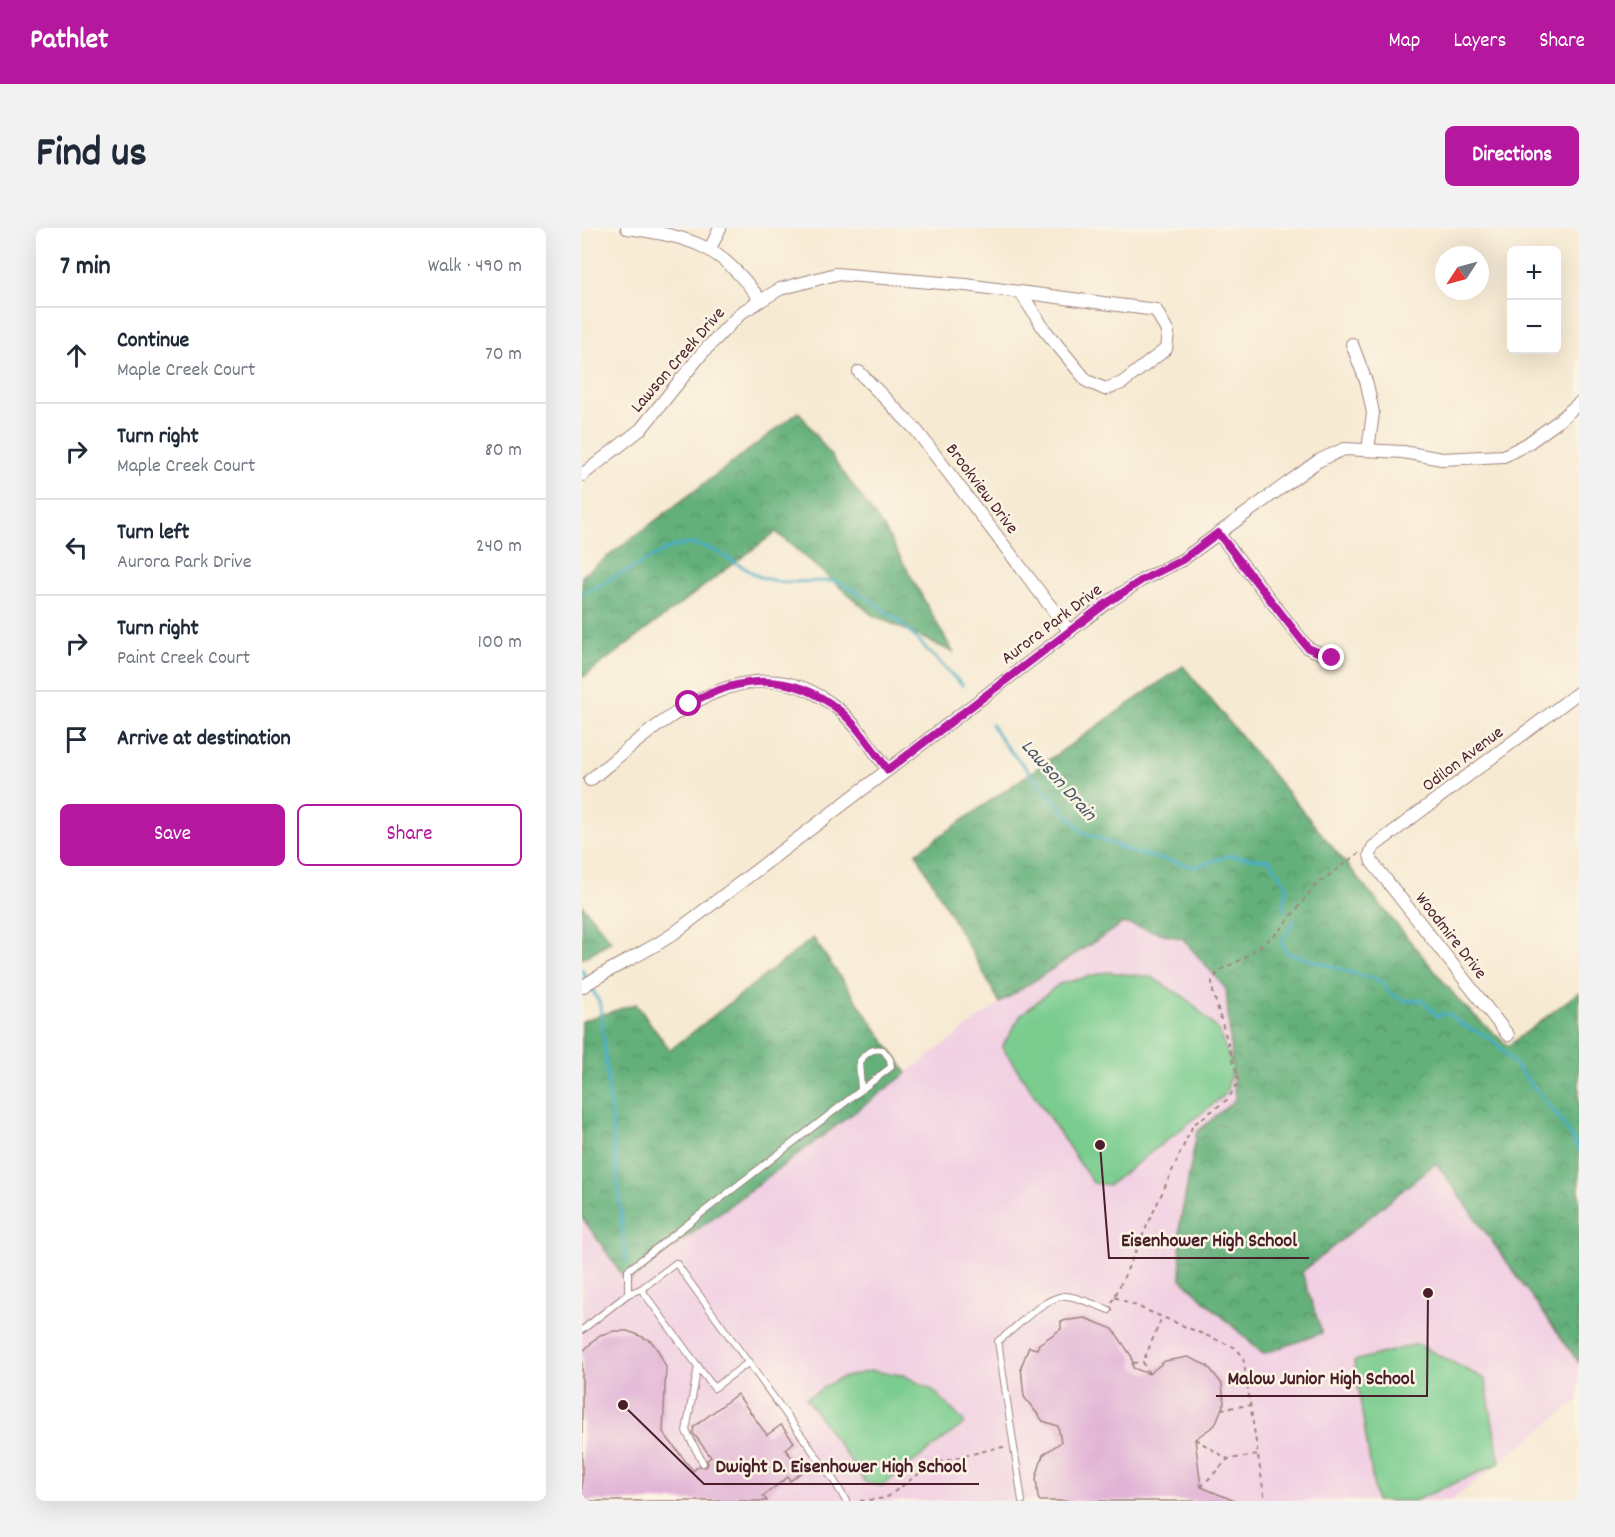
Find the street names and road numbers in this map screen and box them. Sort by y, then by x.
street label: Lawson Creek Drive [626,302,732,419]
street label: Brookview Drive [939,439,1023,540]
street label: Aurora Park Drive [997,579,1108,671]
street label: Odilon Avenue [1418,721,1509,799]
street label: Woodmire Drive [1408,888,1492,985]

